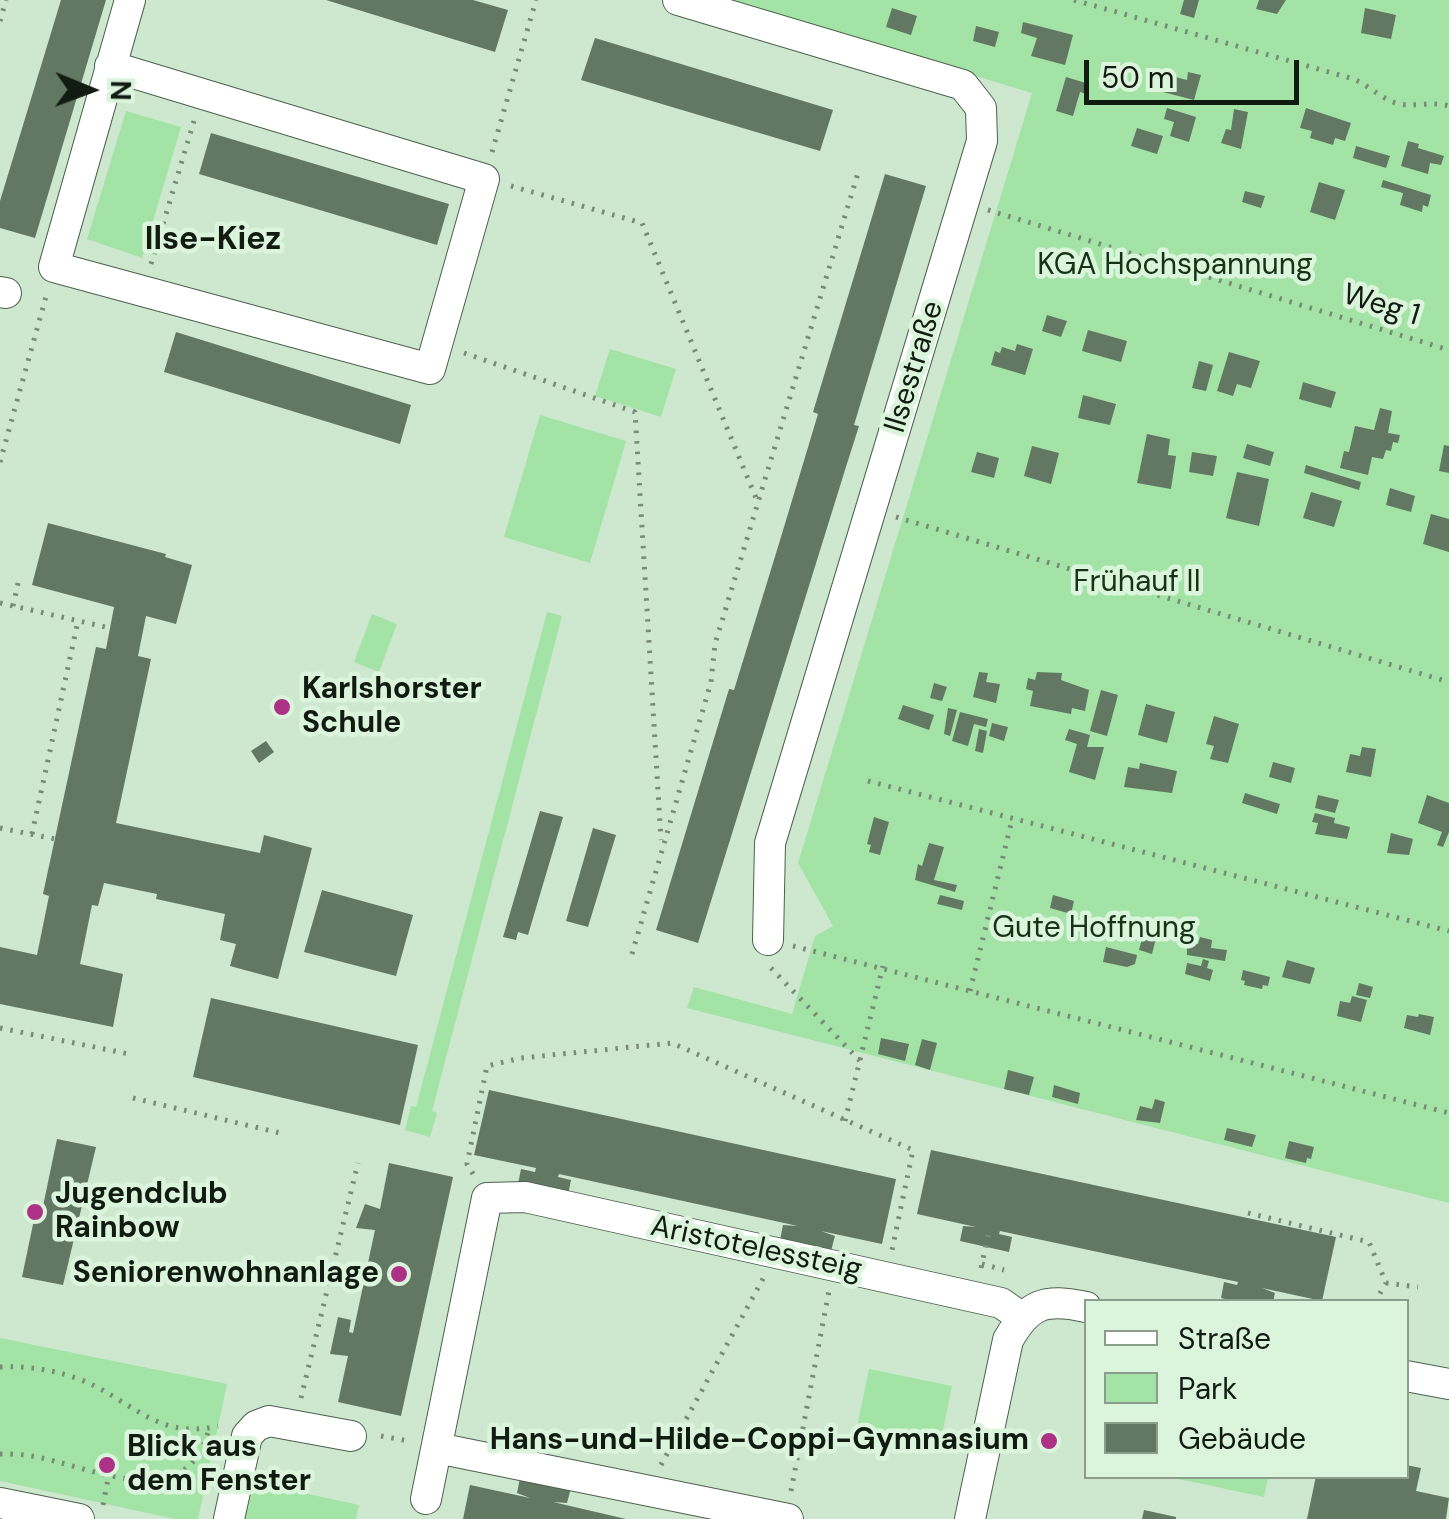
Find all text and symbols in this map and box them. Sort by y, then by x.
north arrow [40,40,140,140]
scale bar [1089,40,1304,102]
text: 50 m [1101,58,1175,97]
text: N [102,80,139,101]
district label: Ilse-Kiez [145,222,281,260]
park label: KGA Hochspannung [1037,248,1313,284]
street label: Weg 1 [1338,277,1424,335]
street label: Ilsestraße [878,297,952,437]
park label: Frühauf II [1073,565,1201,601]
place label: Karlshorster Schule [302,672,482,742]
marker: Karlshorster Schule [271,696,293,718]
park label: Gute Hoffnung [992,911,1196,947]
place label: Jugendclub Rainbow [55,1177,228,1248]
marker: Jugendclub Rainbow [24,1201,46,1223]
street label: Aristotelessteig [647,1209,865,1289]
place label: Seniorenwohnanlage [73,1256,379,1292]
marker: Seniorenwohnanlage [388,1263,410,1285]
legend [1084,1299,1409,1479]
text: Straße [1178,1319,1271,1358]
text: Park [1178,1369,1237,1408]
text: Gebäude [1178,1419,1306,1458]
place label: Hans-und-Hilde-Coppi-Gymnasium [490,1423,1029,1459]
place label: Blick aus dem Fenster [127,1430,311,1500]
marker: Hans-und-Hilde-Coppi-Gymnasium [1038,1430,1060,1452]
marker: Blick aus dem Fenster [96,1454,118,1476]

